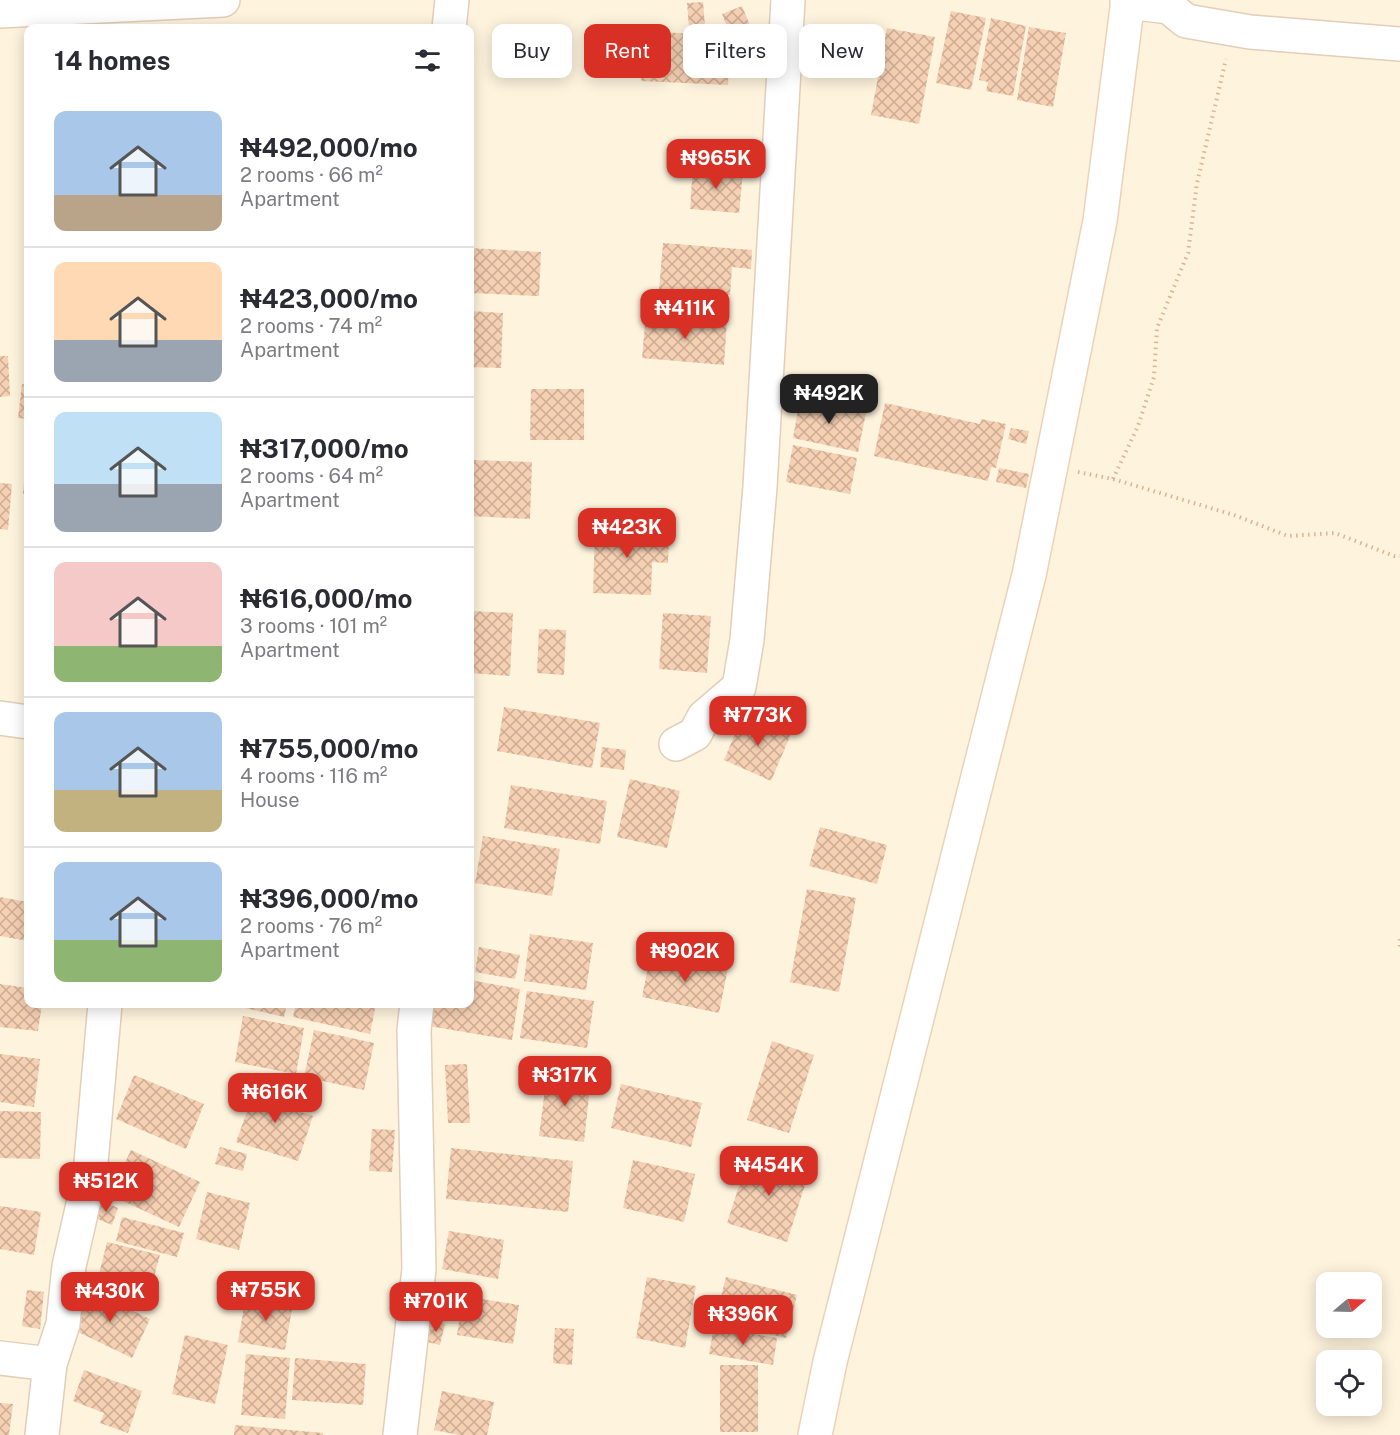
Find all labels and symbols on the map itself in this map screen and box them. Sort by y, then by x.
pin: ₦965K [674,139,758,190]
pin: ₦411K [643,289,727,340]
pin: ₦492K [787,374,871,425]
pin: ₦423K [585,508,669,559]
pin: ₦773K [716,696,800,747]
pin: ₦902K [643,932,727,983]
pin: ₦317K [523,1056,607,1107]
pin: ₦616K [233,1073,317,1124]
pin: ₦454K [727,1146,811,1197]
pin: ₦512K [64,1162,148,1213]
pin: ₦755K [224,1271,308,1322]
pin: ₦430K [68,1272,152,1323]
north arrow [1316,1272,1382,1338]
pin: ₦701K [394,1282,478,1333]
pin: ₦396K [701,1295,785,1346]

